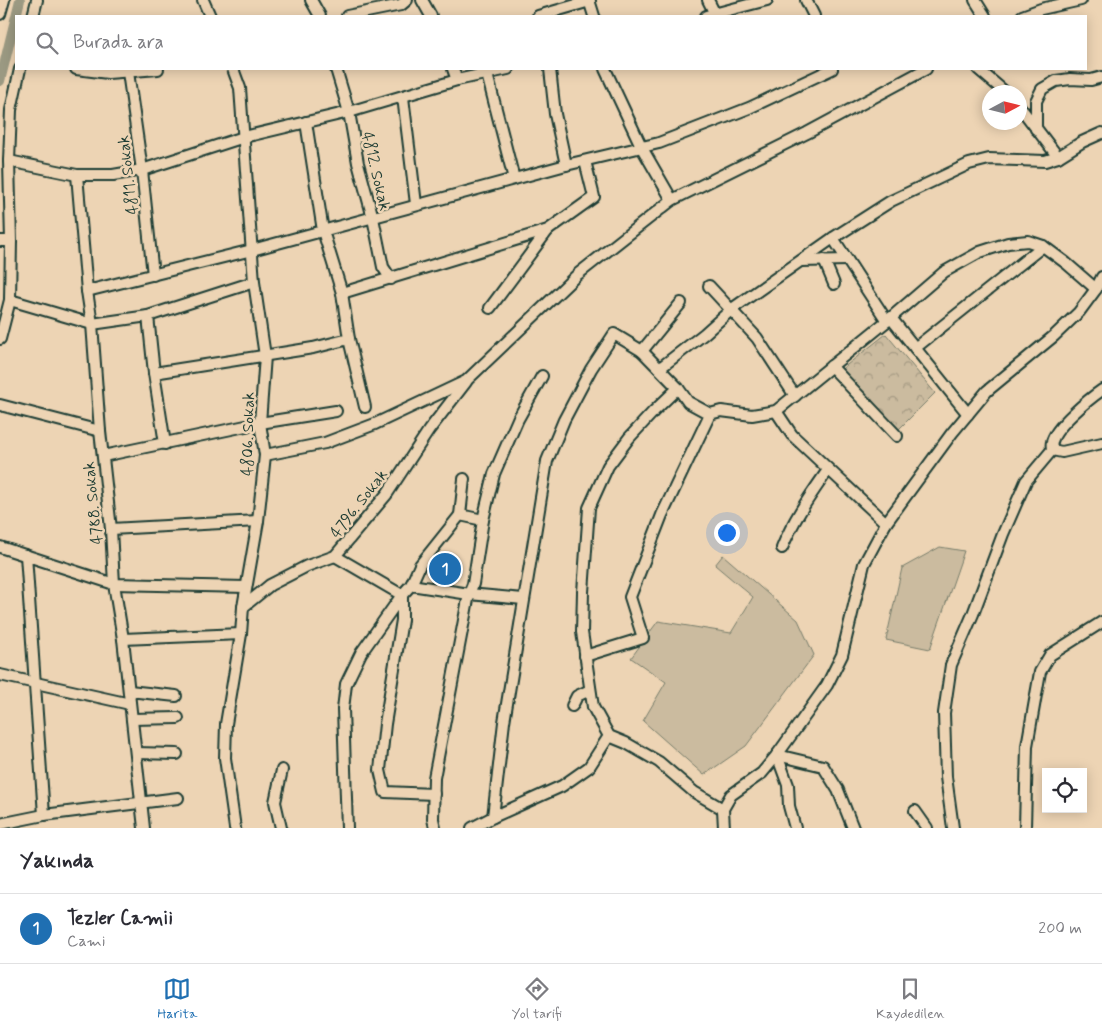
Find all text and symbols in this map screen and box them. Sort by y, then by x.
search box [15,15,1087,70]
icon: search [33,29,61,57]
text: Burada ara [73,30,164,55]
north arrow [982,85,1027,130]
street label: 4812. Sokak [356,130,395,213]
street label: 4811. Sokak [113,134,144,216]
street label: 4806. Sokak [237,392,260,476]
street label: 4788. Sokak [79,460,108,545]
street label: 4796. Sokak [326,465,393,543]
your location [714,520,740,546]
pin: 1 [429,550,461,588]
map controls [1042,768,1087,813]
button: locate [1042,768,1087,813]
text: Yakında [20,847,94,875]
text: Tezler Camii [67,906,173,931]
text: 1 [32,918,40,939]
text: 200 m [1038,918,1082,939]
text: Cami [67,931,106,952]
tab: Harita [157,975,197,1023]
tab: Yol tarifi [512,975,562,1023]
tab: Kaydedilen [876,975,945,1023]

